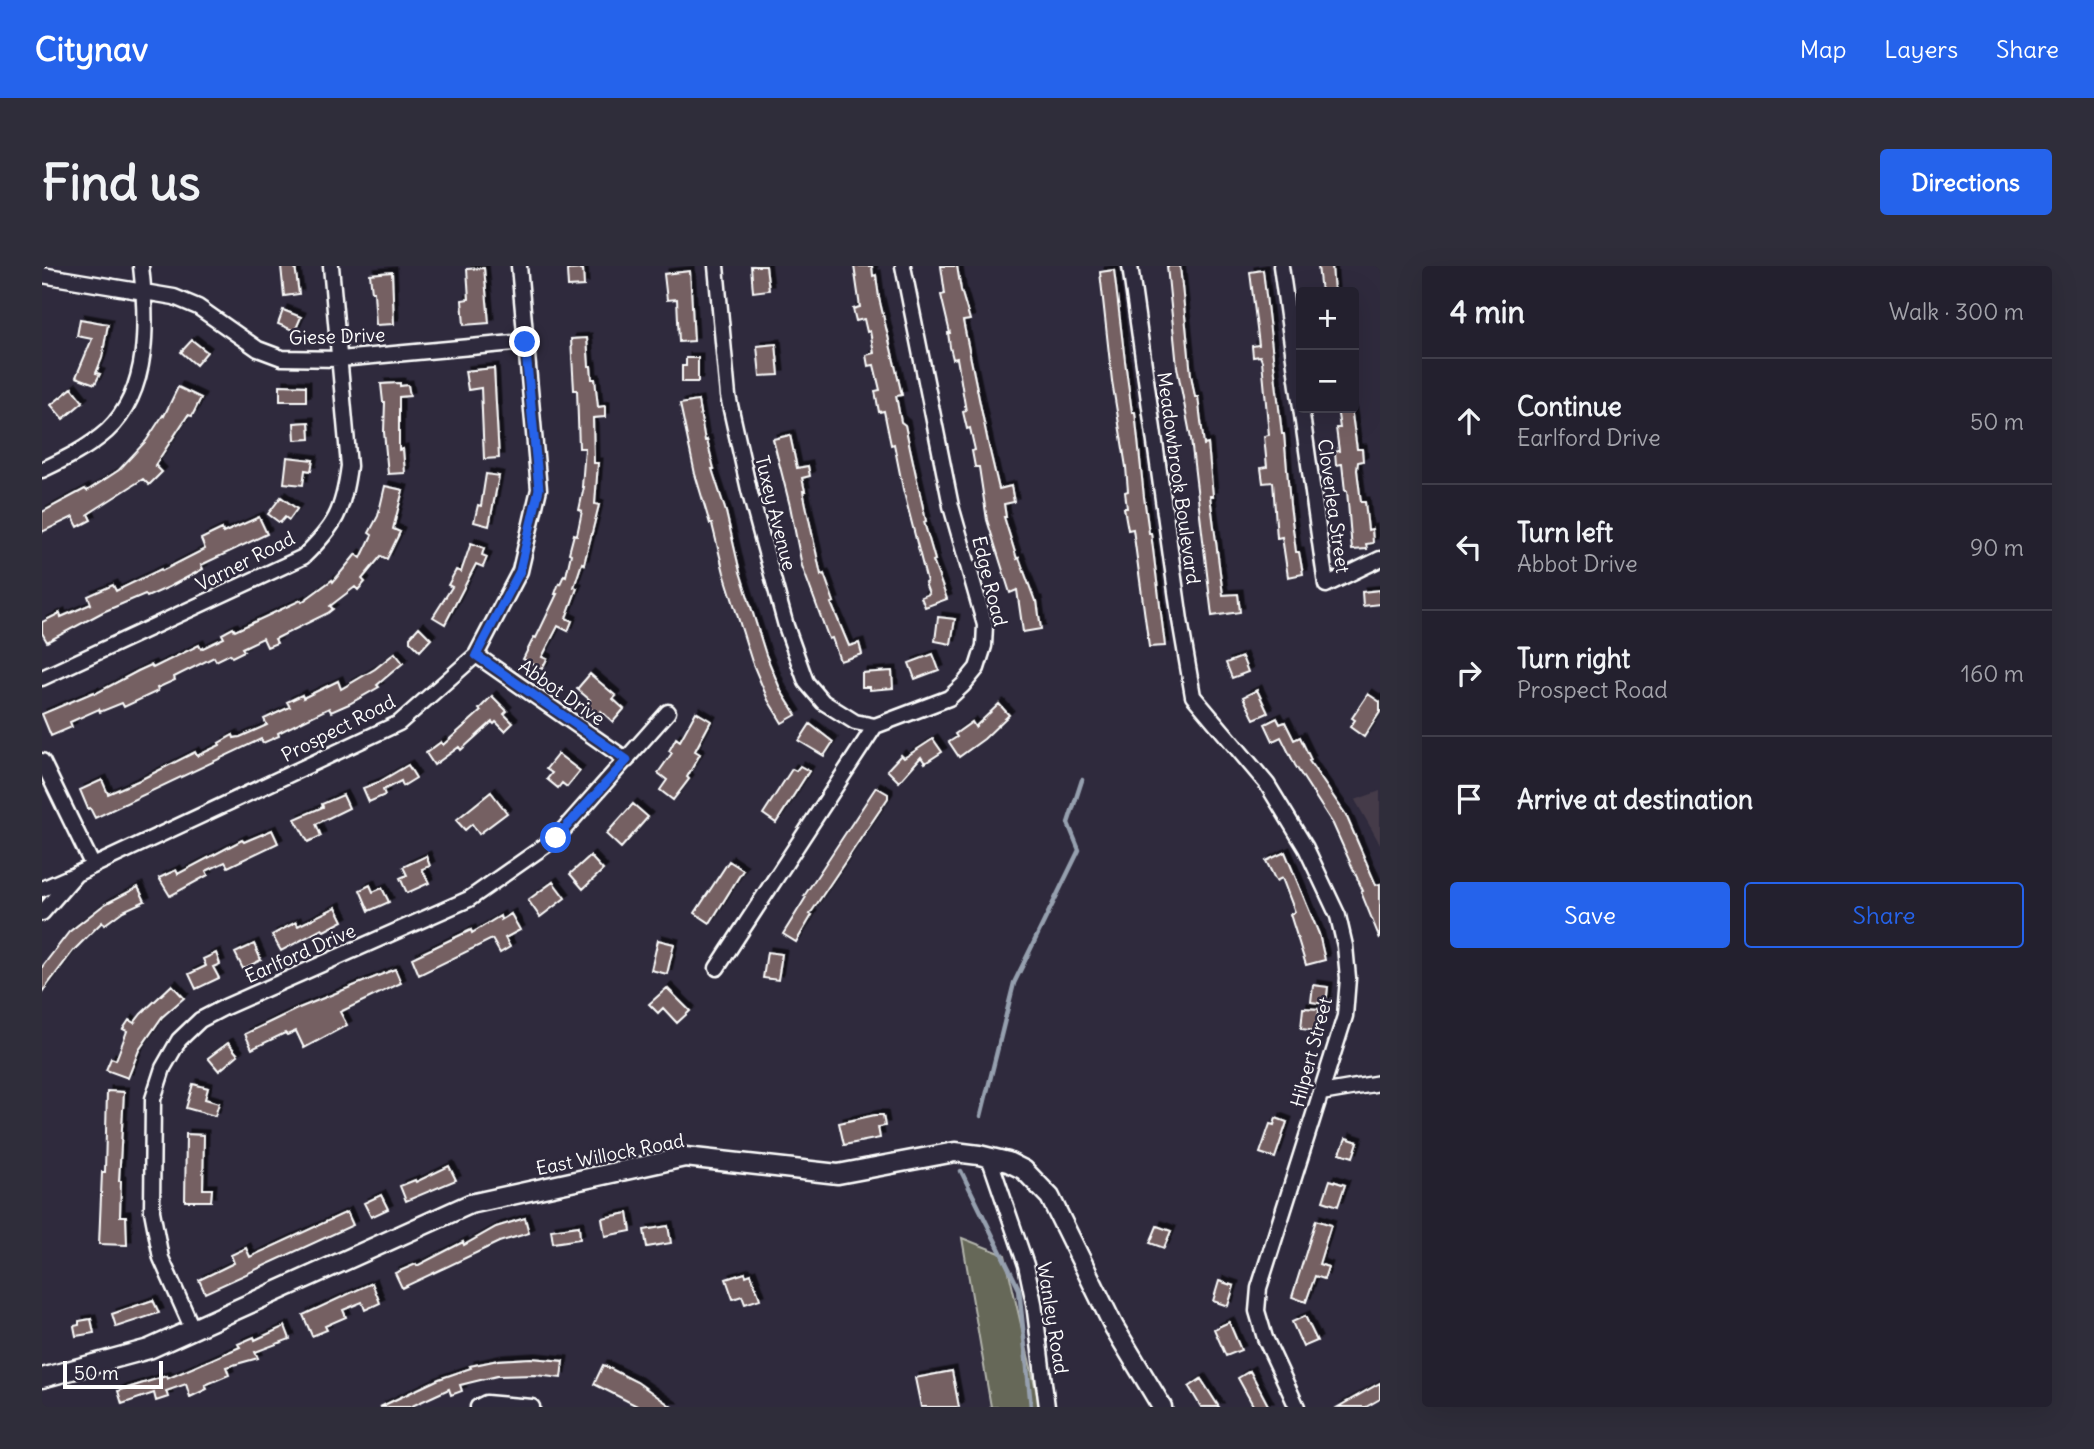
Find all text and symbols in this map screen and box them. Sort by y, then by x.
text: Citynav [35,28,148,70]
text: Map [1800,34,1846,64]
text: Layers [1884,34,1958,64]
text: Share [1996,34,2059,64]
button: Directions [1880,149,2052,215]
text: Find us [42,152,200,213]
map controls [1296,287,1359,413]
button: + [1296,287,1359,350]
text: 4 min [1450,293,1525,331]
text: Walk · 300 m [1889,297,2024,326]
street label: Giese Drive [288,322,386,350]
route end [509,326,540,357]
button: − [1296,350,1359,413]
street label: Meadowbrook Boulevard [1152,370,1206,586]
text: Continue [1517,390,1622,423]
icon: ahead [1450,402,1488,440]
text: 50 m [1970,407,2024,436]
text: Earlford Drive [1517,423,1661,452]
street label: Cloverlea Street [1313,437,1355,575]
street label: Tuxey Avenue [750,453,802,573]
text: Turn left [1517,516,1613,549]
street label: Varner Road [192,526,298,596]
icon: left [1450,528,1488,566]
street label: Edge Road [967,533,1013,629]
text: 90 m [1970,533,2024,562]
text: Abbot Drive [1517,549,1638,578]
text: Turn right [1517,642,1630,675]
street label: Abbot Drive [514,654,610,730]
icon: right [1450,654,1488,692]
text: 160 m [1961,659,2024,688]
text: Prospect Road [1517,675,1668,704]
street label: Prospect Road [277,689,399,767]
icon: arrive [1450,780,1488,818]
text: Arrive at destination [1517,783,1753,816]
route start [540,822,571,853]
button: Save [1450,882,1730,948]
button: Share [1744,882,2024,948]
street label: Earlford Drive [241,918,359,988]
street label: Hilpert Street [1285,995,1337,1109]
street label: East Willock Road [534,1128,686,1180]
street label: Wanley Road [1032,1260,1074,1376]
scale bar [63,1358,163,1390]
text: 50 m [74,1361,119,1385]

